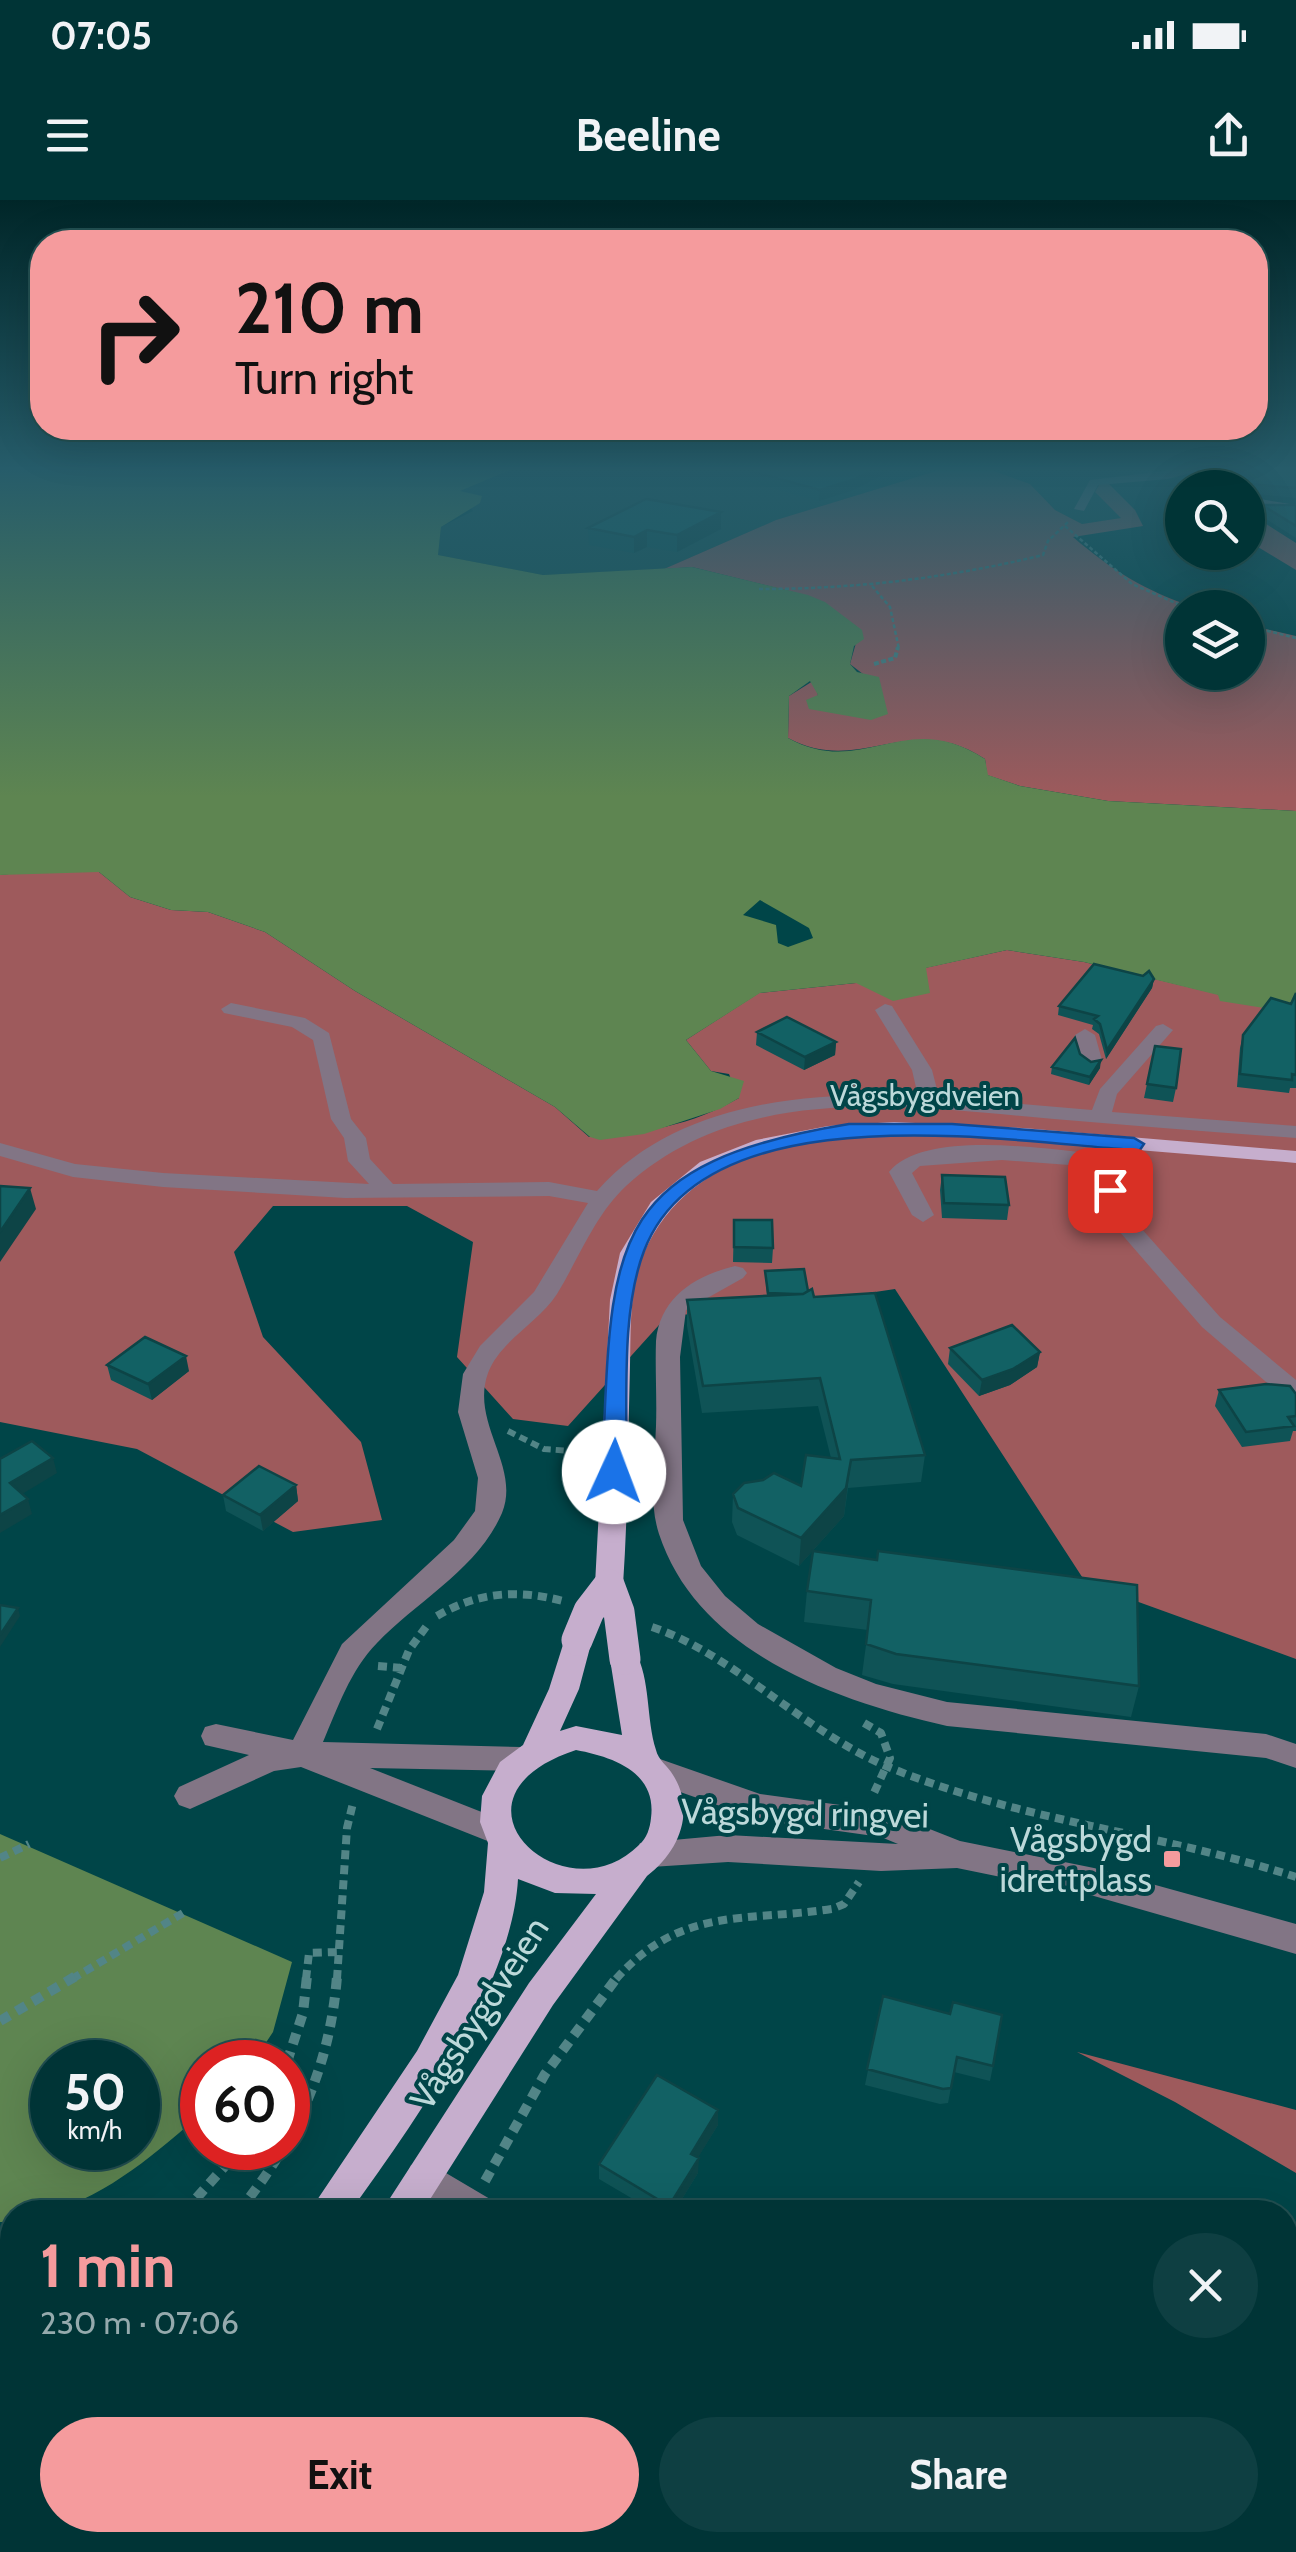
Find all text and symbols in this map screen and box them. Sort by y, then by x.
text: 07:05 [50,12,152,59]
icon: menu [40,108,95,163]
text: Beeline [575,108,721,162]
icon: share [1201,108,1256,163]
text: 210 m [235,265,424,351]
icon: right [70,270,200,400]
text: Turn right [235,351,414,405]
map controls [1165,470,1265,690]
button: search [1165,470,1265,570]
button: layers [1165,590,1265,690]
street label: Vågsbygdveien [830,1077,1020,1114]
pin [1068,1148,1153,1233]
icon: arrive [1083,1163,1138,1218]
position arrow [562,1420,666,1524]
street label: Vågsbygd ringvei [681,1789,929,1837]
place label: Vågsbygd idrettplass [1000,1818,1152,1901]
marker: Vågsbygd idrettplass [1161,1848,1183,1870]
street label: Vågsbygdveien [401,1908,557,2118]
speed limit sign: 60 [180,2040,310,2170]
text: 50 [64,2062,126,2123]
text: km/h [68,2115,122,2145]
text: 1 min [40,2229,175,2302]
button: close [1153,2233,1258,2338]
text: 230 m · 07:06 [40,2303,239,2342]
button: Exit [40,2417,639,2532]
button: Share [659,2417,1258,2532]

